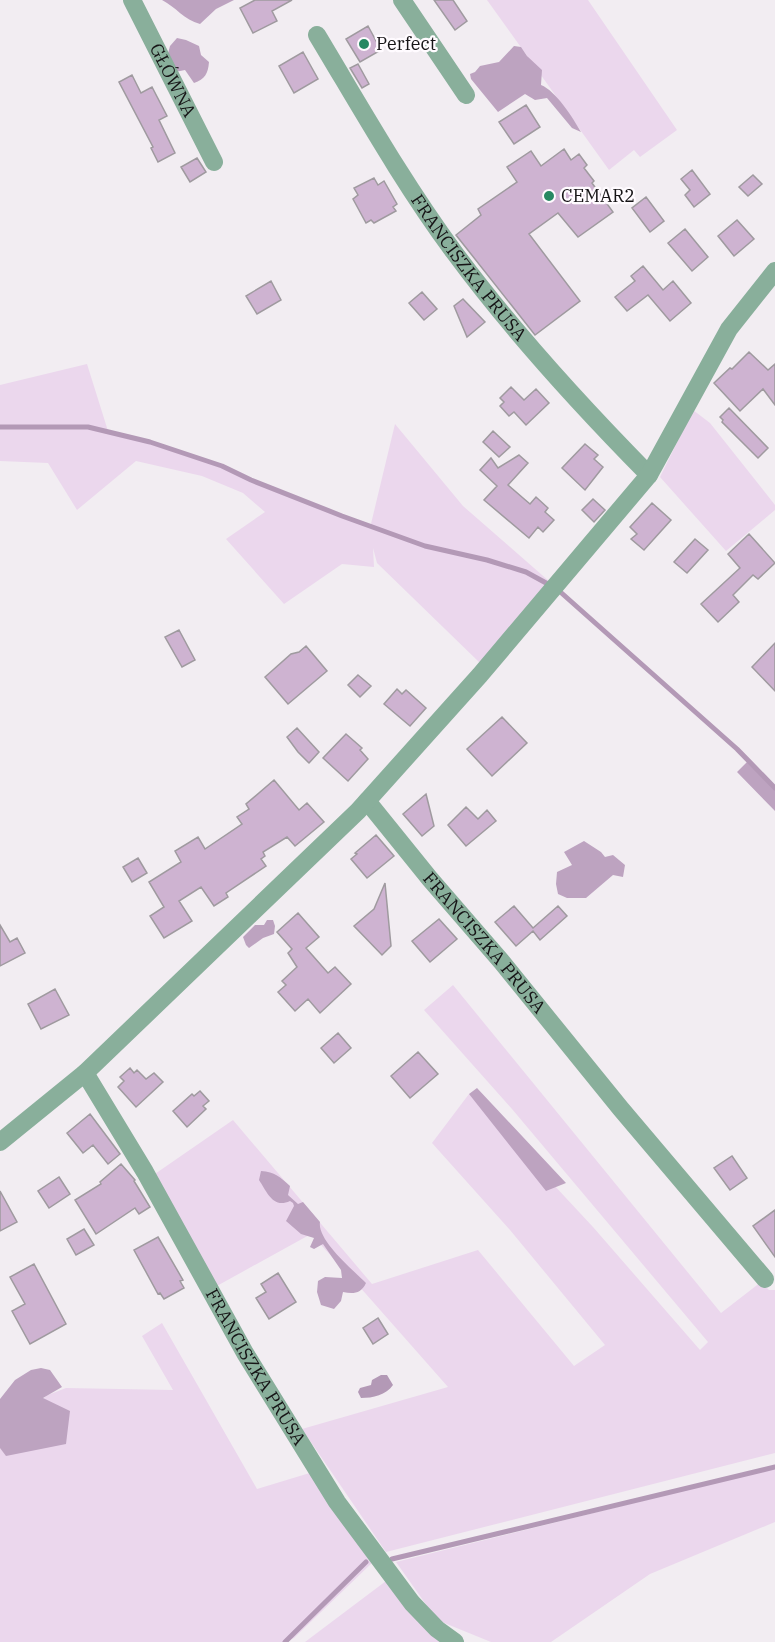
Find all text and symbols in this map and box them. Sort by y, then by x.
place label: Perfect [376,32,436,55]
marker: Perfect [357,37,371,51]
street label: GŁÓWNA [145,39,202,121]
place label: CEMAR2 [561,184,635,207]
marker: CEMAR2 [542,189,556,203]
street label: FRANCISZKA PRUSA [406,190,532,346]
street label: FRANCISZKA PRUSA [418,867,551,1018]
street label: FRANCISZKA PRUSA [201,1284,312,1450]

